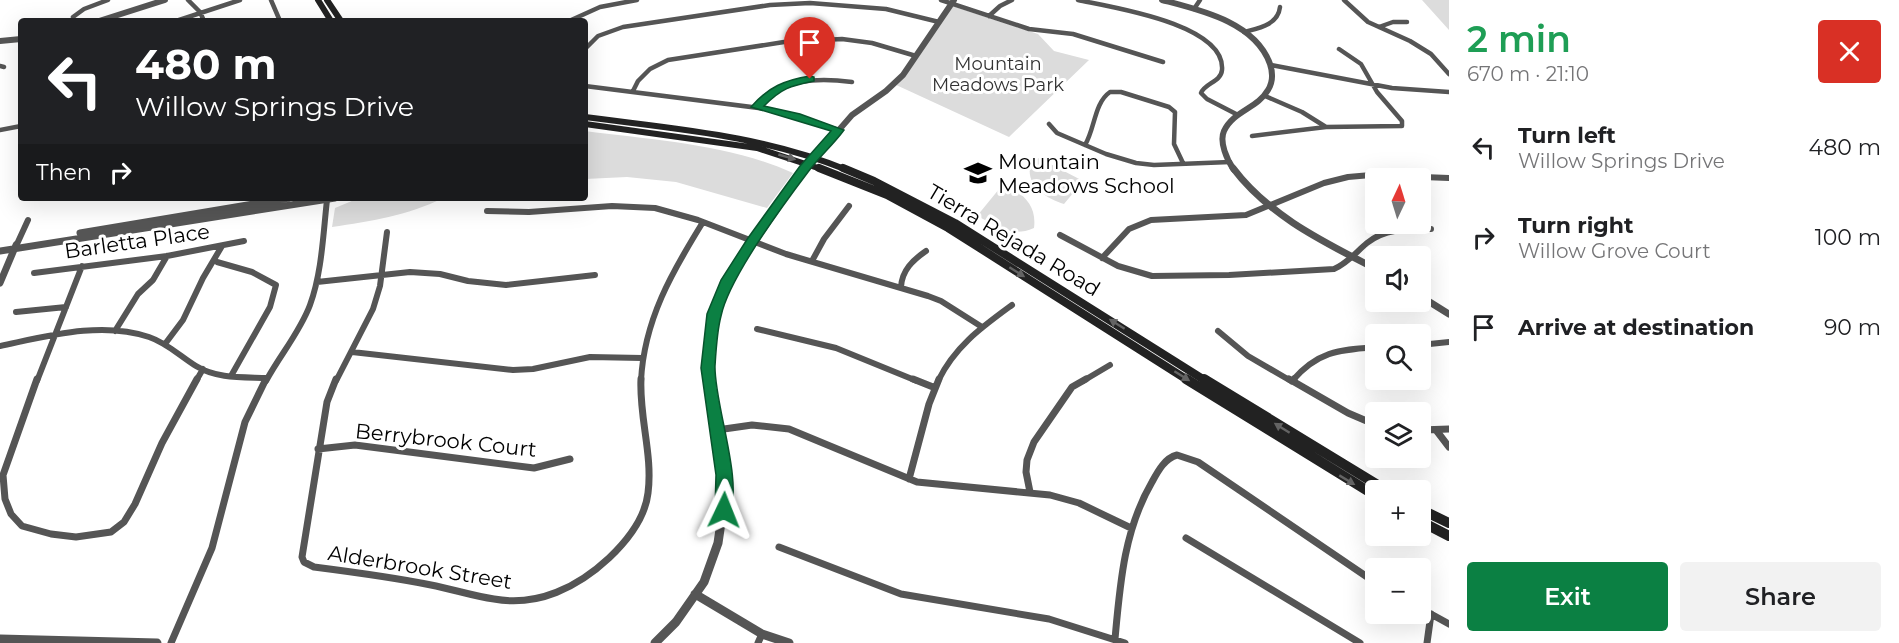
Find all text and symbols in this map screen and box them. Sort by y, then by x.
pin [784,17,835,79]
text: 2 min [1467,17,1571,61]
button: close [1818,20,1881,83]
icon: arrive [793,26,826,59]
text: 480 m [135,38,277,90]
icon: left [36,42,114,120]
park label: Mountain Meadows Park [932,53,1064,96]
text: 670 m · 21:10 [1467,62,1589,86]
text: Willow Springs Drive [135,90,414,123]
text: Turn left [1518,122,1616,149]
icon: left [1467,131,1500,164]
text: 480 m [1809,134,1881,161]
place label: Mountain Meadows School [998,149,1175,198]
text: Willow Springs Drive [1518,149,1725,173]
one-way arrow [779,153,797,162]
icon: right [104,156,137,189]
school or university icon: Mountain Meadows School [963,158,993,188]
text: Then [36,159,92,186]
north arrow [1365,168,1431,234]
map controls [1365,168,1431,624]
street label: Tierra Rejada Road [923,179,1105,301]
text: Turn right [1518,212,1633,239]
street label: Barletta Place [63,218,211,264]
icon: right [1467,221,1500,254]
text: 100 m [1815,224,1881,251]
text: Willow Grove Court [1518,239,1711,263]
button: sound [1365,246,1431,312]
one-way arrow [1009,267,1025,278]
icon: arrive [1467,311,1500,344]
text: Arrive at destination [1518,314,1754,341]
text: 90 m [1824,314,1881,341]
one-way arrow [1109,318,1125,329]
button: search [1365,324,1431,390]
one-way arrow [1174,371,1190,382]
button: layers [1365,402,1431,468]
street label: Berrybrook Court [354,418,538,462]
one-way arrow [1274,423,1290,434]
one-way arrow [1339,474,1355,485]
position arrow [692,478,756,542]
button: + [1365,480,1431,546]
street label: Alderbrook Street [326,540,514,594]
button: − [1365,558,1431,624]
button: Exit [1467,562,1668,631]
button: Share [1680,562,1881,631]

